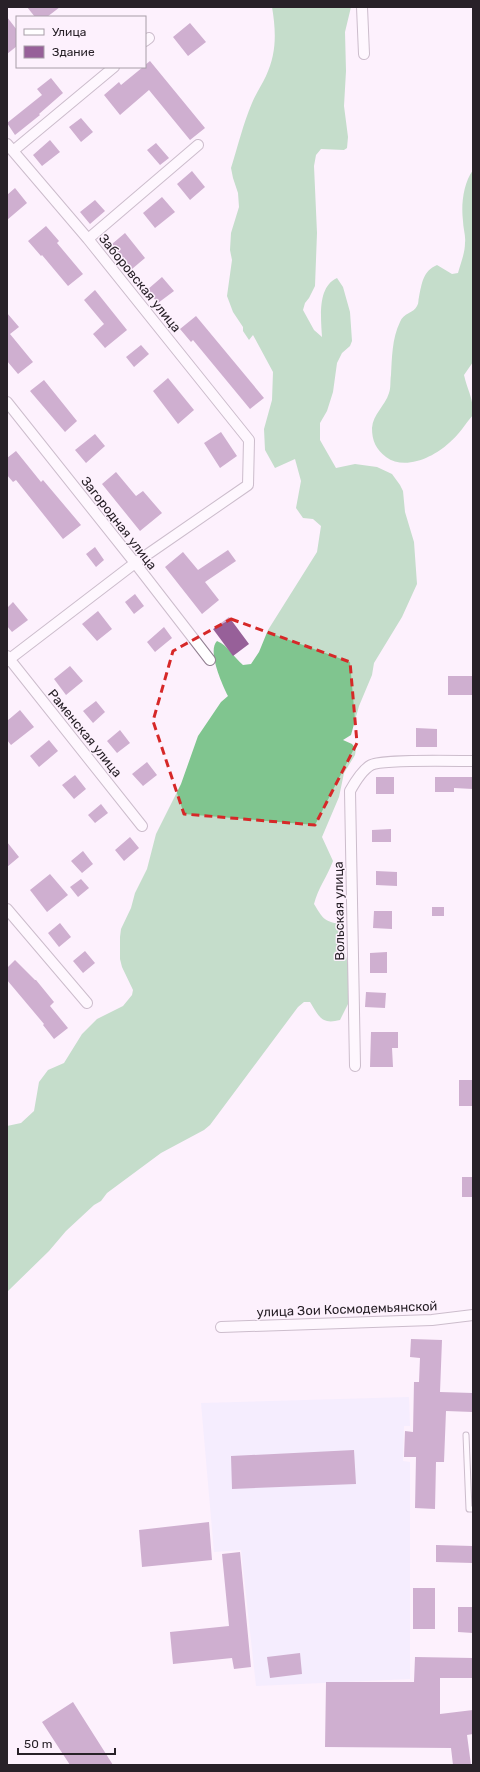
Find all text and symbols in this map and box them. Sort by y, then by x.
legend [16,16,146,68]
text: Улица [52,25,86,39]
text: Здание [52,45,95,59]
street label: Заборовская улица [96,231,184,335]
street label: Загородная улица [78,473,160,573]
street label: Раменская улица [45,686,125,780]
street label: Вольская улица [331,861,347,961]
street label: улица Зои Космодемьянской [256,1298,438,1320]
scale bar [18,1730,115,1756]
text: 50 m [24,1737,52,1751]

